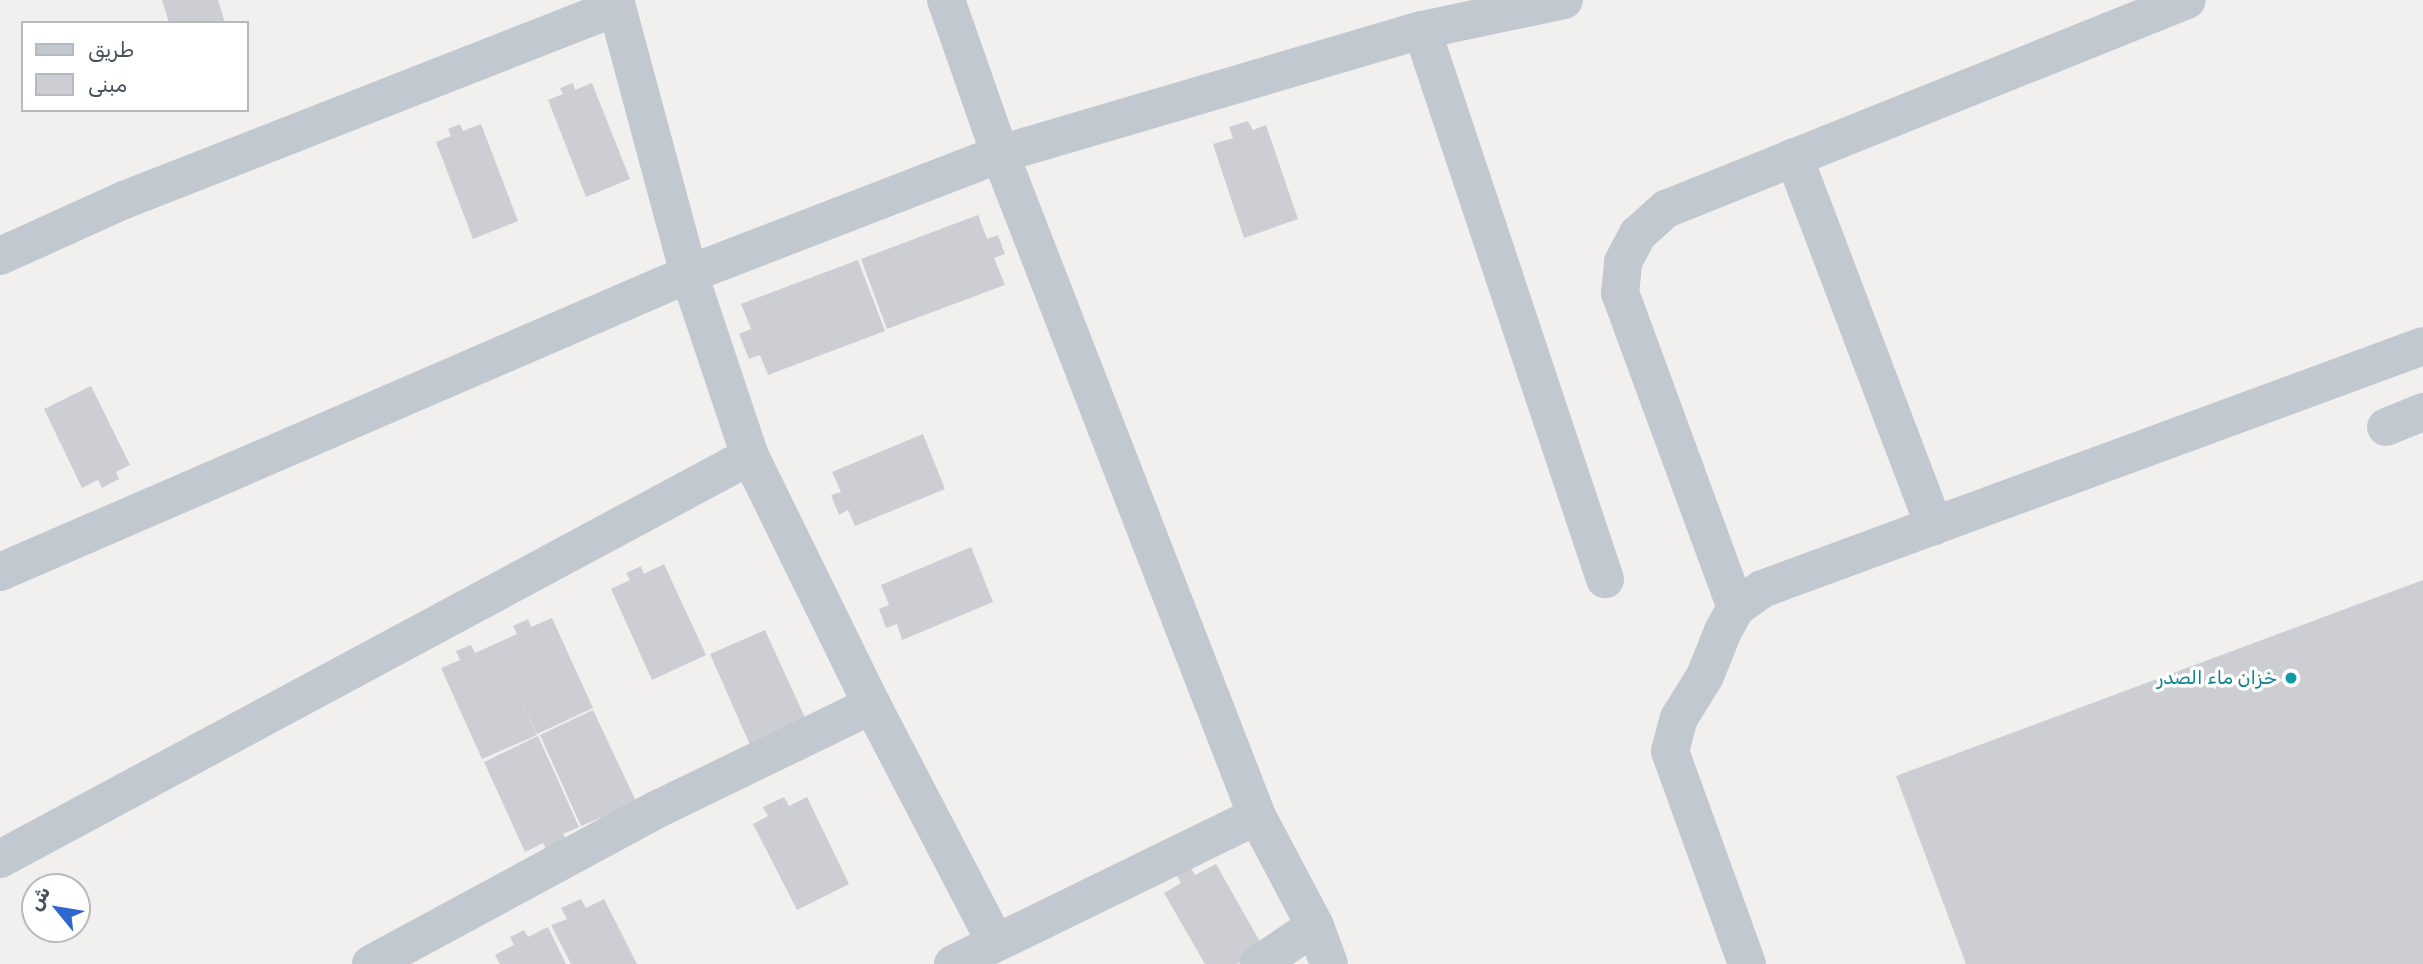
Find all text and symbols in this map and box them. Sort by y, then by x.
legend [21,21,248,112]
text: طريق [88,37,134,62]
text: مبنى [88,72,127,97]
place label: خزان ماء الصدر [2157,667,2277,689]
marker: خزان ماء الصدر [2283,670,2299,686]
north arrow [21,873,91,943]
text: ش [23,882,55,914]

